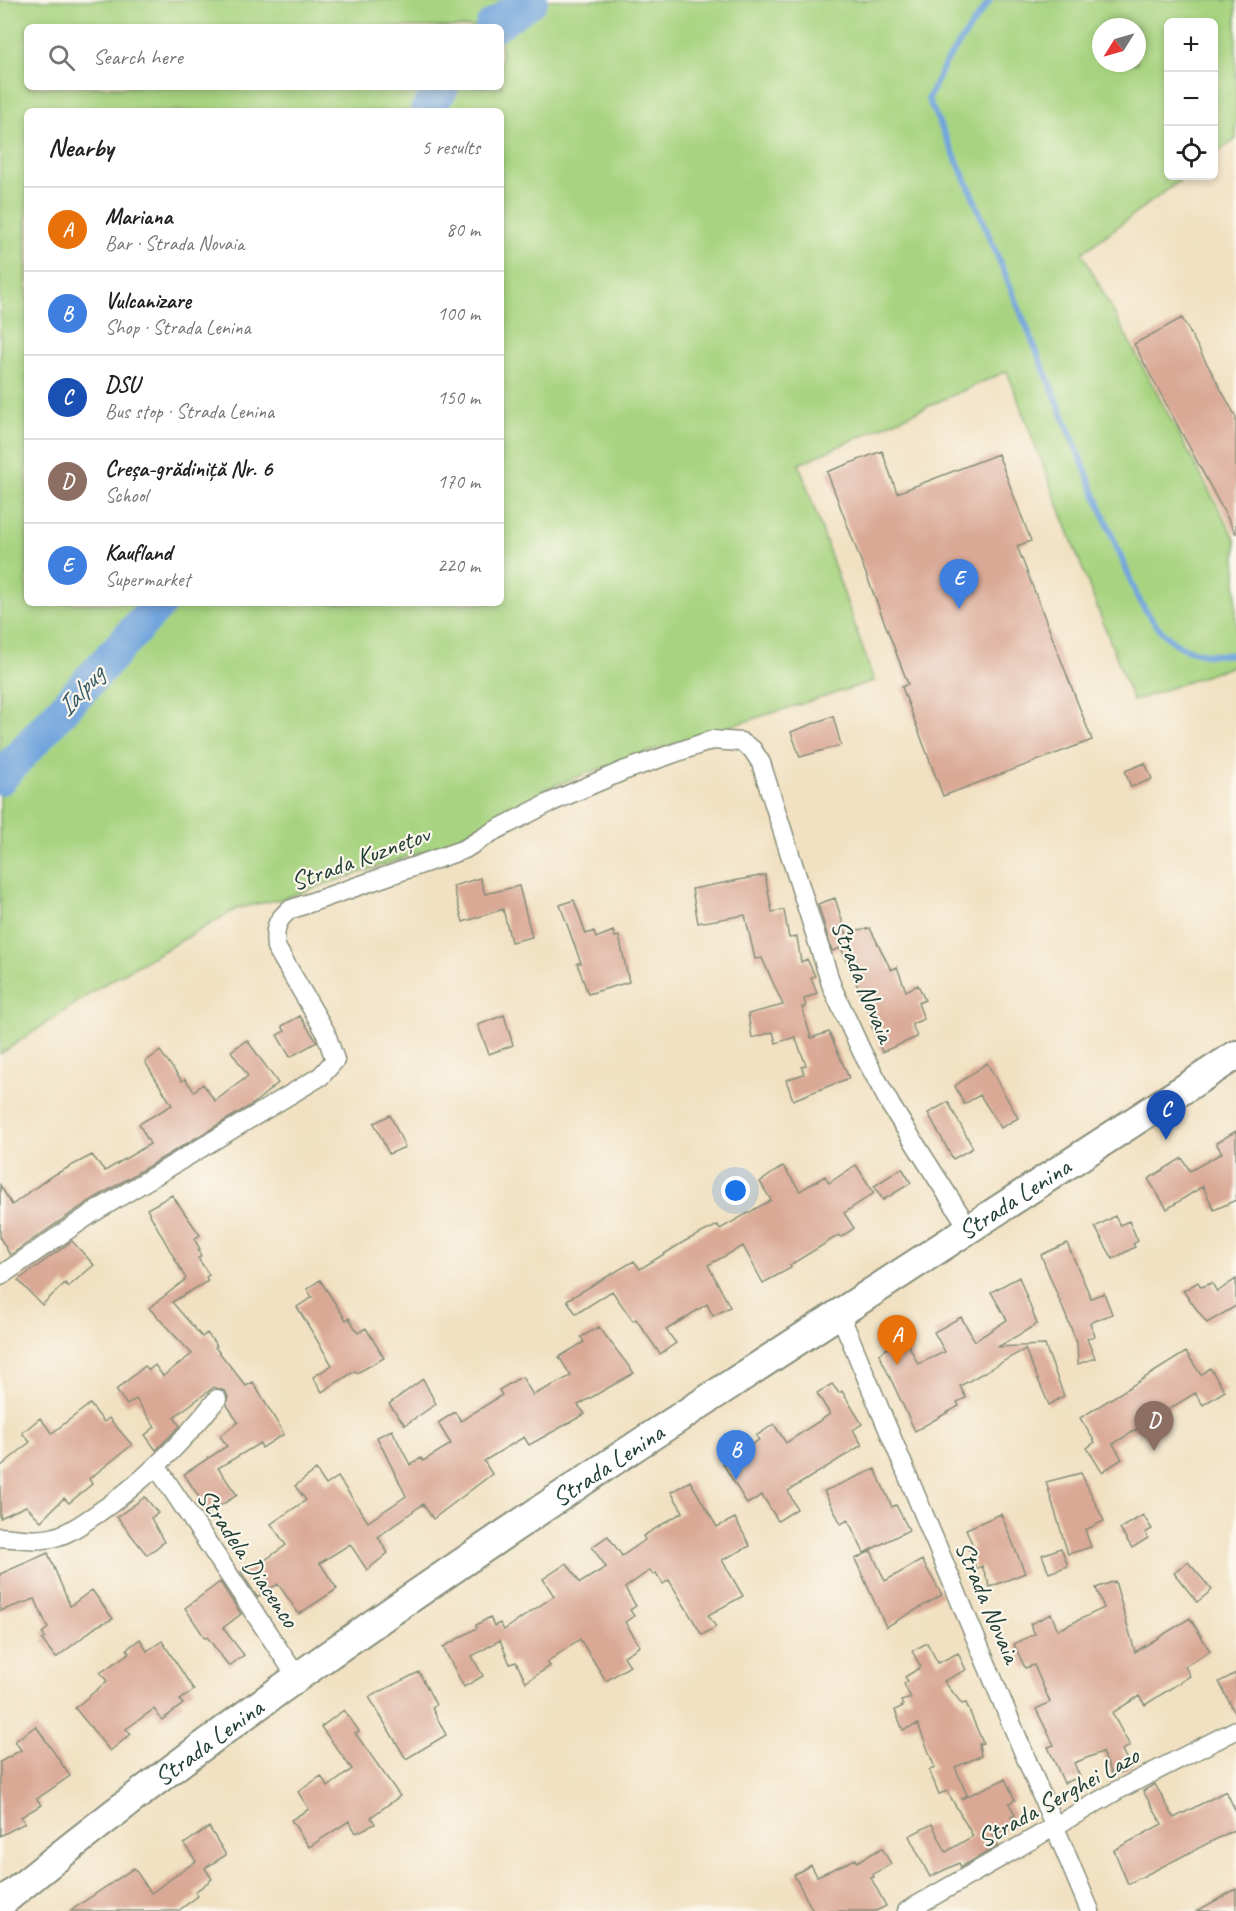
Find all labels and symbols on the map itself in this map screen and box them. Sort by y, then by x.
north arrow [1092,18,1146,72]
pin: E [940,560,978,609]
water label: Ialpug [48,656,114,723]
street label: Strada Kuznețov [286,817,436,898]
street label: Strada Novaia [823,915,903,1049]
pin: C [1146,1090,1186,1140]
street label: Strada Lenina [952,1149,1078,1247]
your location [721,1176,750,1205]
pin: A [878,1316,916,1365]
pin: D [1134,1402,1174,1451]
street label: Strada Lenina [545,1415,671,1514]
pin: B [716,1430,756,1480]
street label: Stradela Diacenco [189,1482,308,1635]
street label: Strada Novaia [948,1536,1029,1670]
street label: Strada Lenina [147,1690,271,1793]
street label: Strada Serghei Lazo [971,1738,1146,1855]

